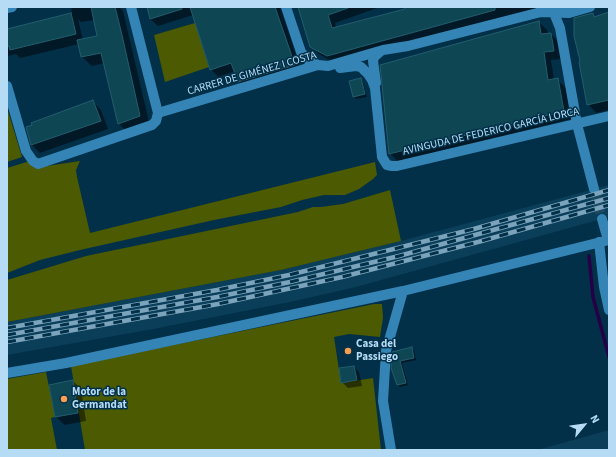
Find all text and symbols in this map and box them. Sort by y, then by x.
street label: CARRER DE GIMÉNEZ I COSTA [186,49,318,99]
street label: AVINGUDA DE FEDERICO GARCÍA LORCA [402,105,580,159]
place label: Casa del Passiego [356,338,398,364]
marker: Casa del Passiego [343,346,353,356]
place label: Motor de la Germandat [72,386,127,412]
marker: Motor de la Germandat [59,394,69,404]
north arrow [564,405,604,445]
text: N [587,412,603,426]

